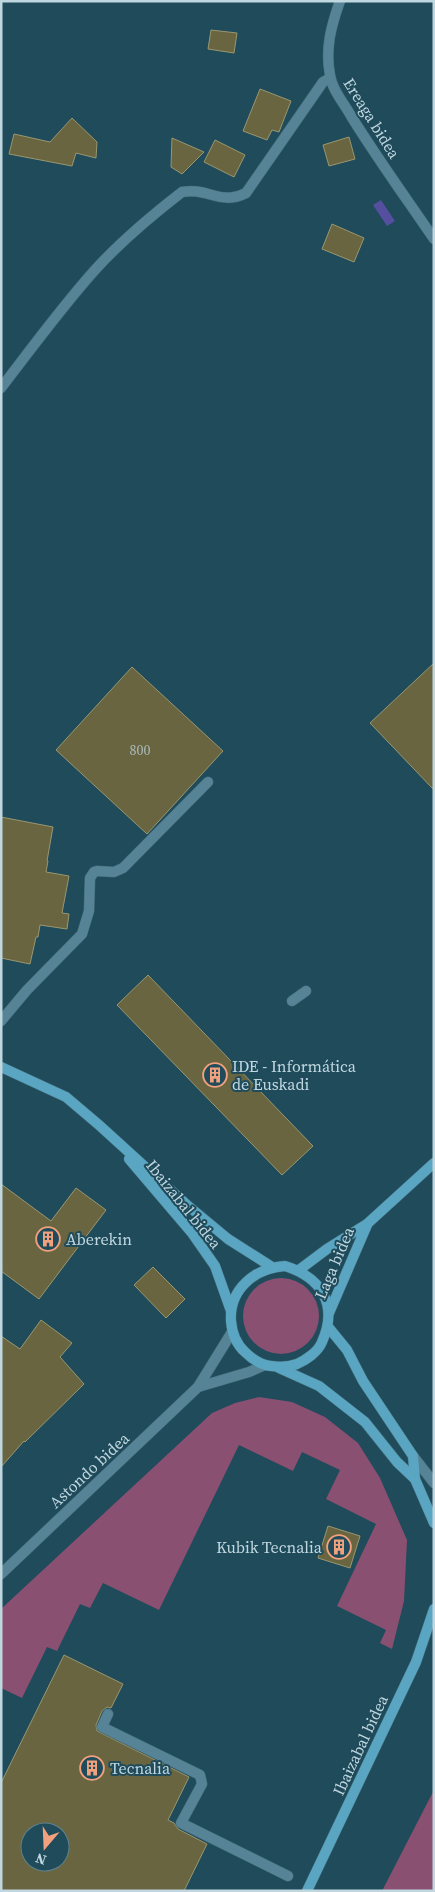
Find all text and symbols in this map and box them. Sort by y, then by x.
street label: Ereaga bidea [338,73,406,163]
house number: 800 [130,740,151,760]
place label: IDE - Informática de Euskadi [232,1055,357,1095]
building icon: IDE - Informática de Euskadi [202,1062,228,1088]
street label: Ibaizabal bidea [141,1155,227,1254]
street label: Laga bidea [309,1223,359,1303]
building icon: Aberekin [35,1226,61,1252]
place label: Aberekin [66,1228,132,1250]
street label: Astondo bidea [44,1427,134,1513]
building icon: Kubik Tecnalia [326,1534,352,1560]
place label: Kubik Tecnalia [216,1536,323,1558]
street label: Ibaizabal bidea [327,1690,393,1799]
building icon: Tecnalia [79,1755,105,1781]
place label: Tecnalia [110,1757,171,1779]
north arrow [20,1822,70,1872]
text: N [33,1848,49,1870]

